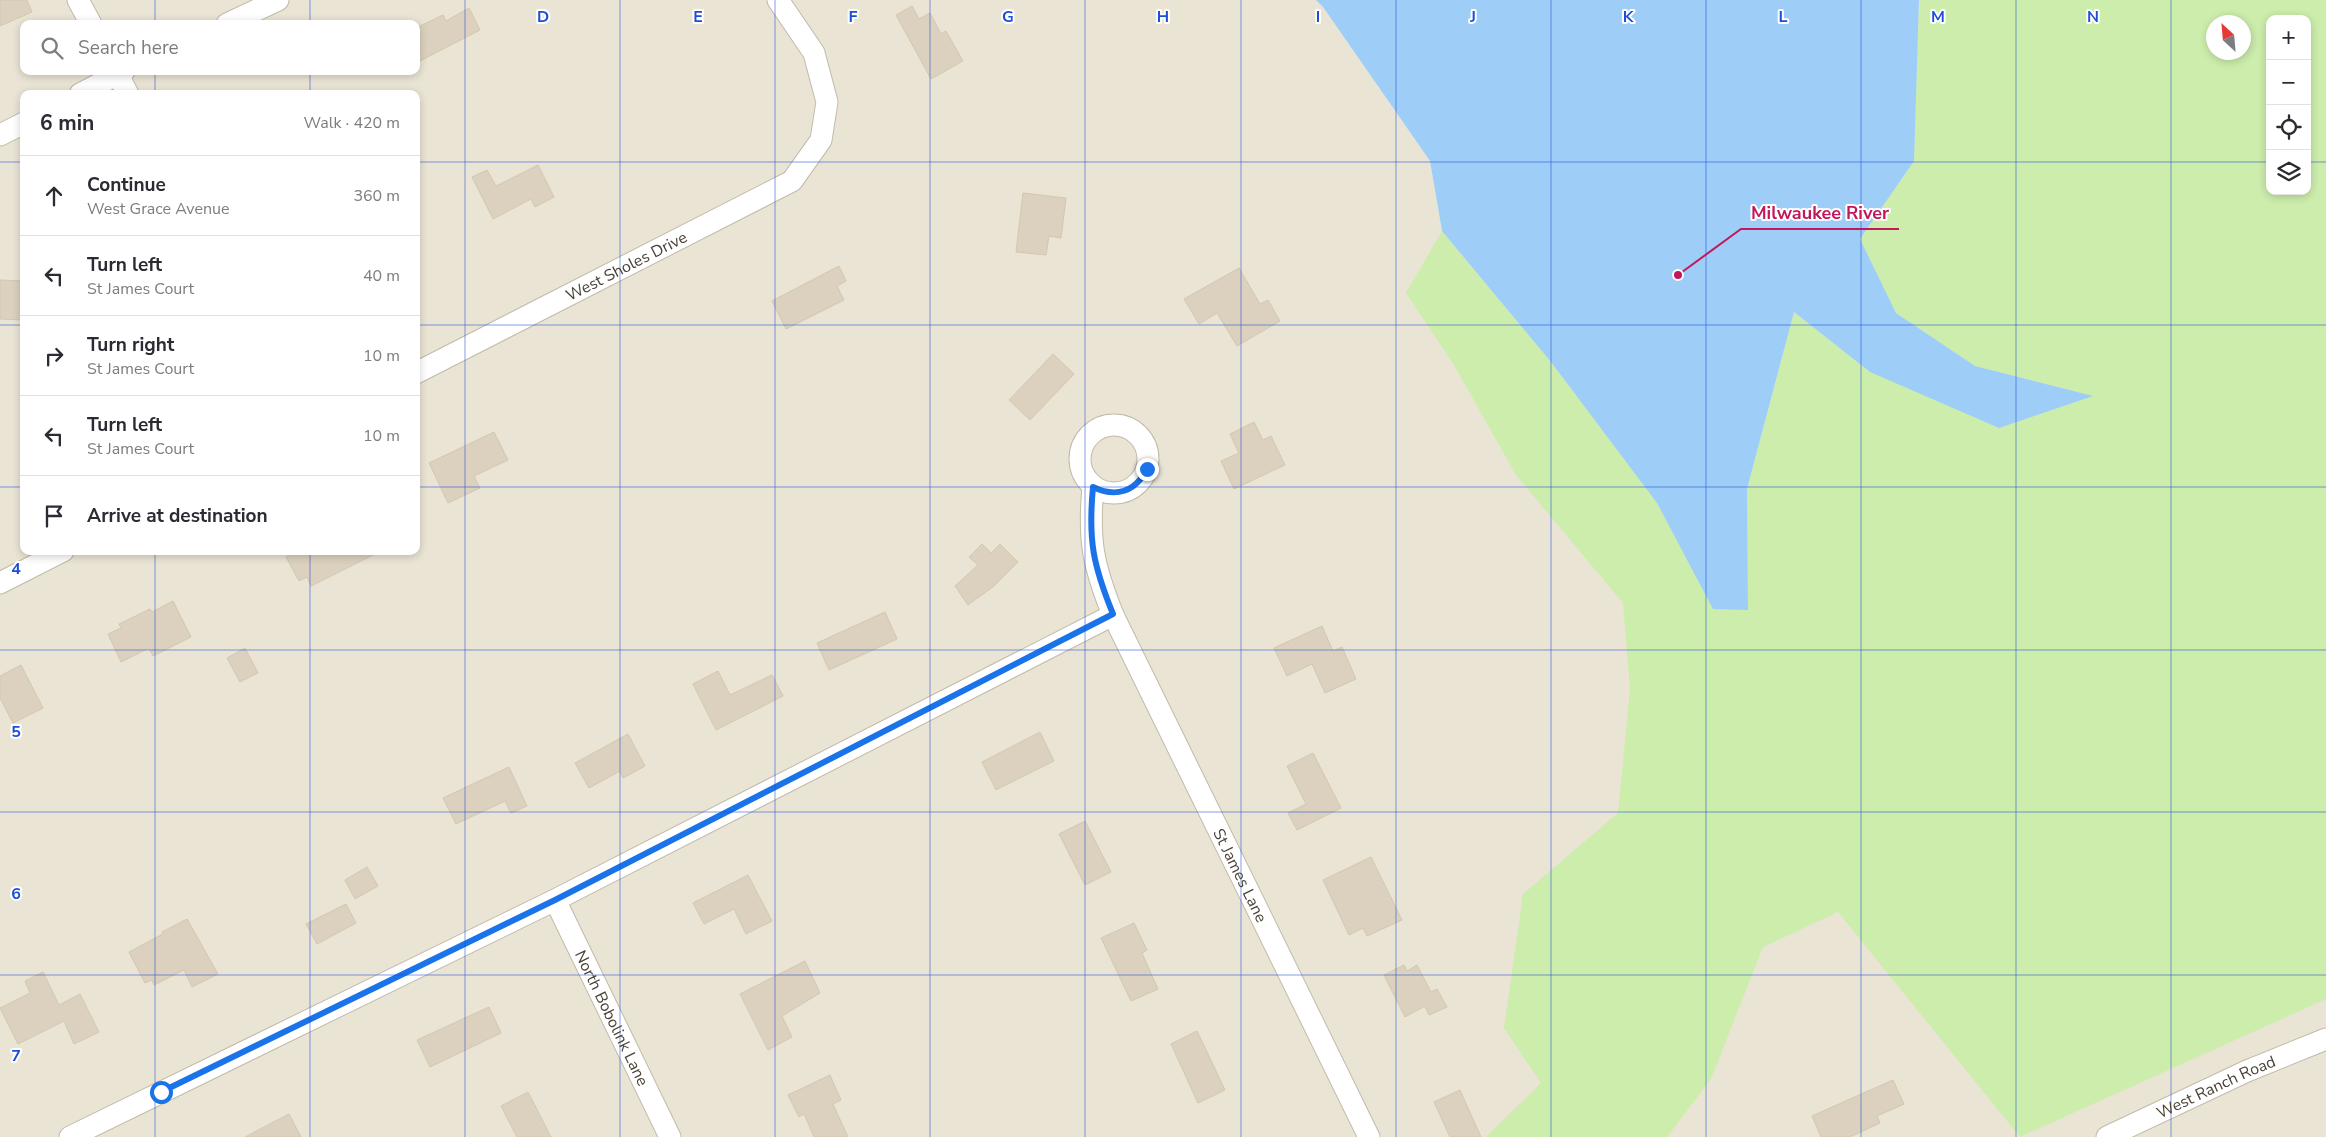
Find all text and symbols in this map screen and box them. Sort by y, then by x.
text: D [537,6,549,28]
text: E [693,6,703,28]
text: F [849,6,858,28]
text: G [1002,6,1014,28]
text: H [1157,6,1169,28]
text: I [1316,6,1320,28]
text: J [1469,6,1476,28]
text: K [1623,6,1635,28]
text: L [1779,6,1788,28]
text: M [1931,6,1945,28]
text: N [2087,6,2099,28]
north arrow [2206,15,2251,60]
map controls [2266,15,2311,195]
button: + [2266,15,2311,60]
search box [20,20,420,75]
icon: search [38,34,66,62]
text: Search here [78,35,179,61]
button: − [2266,60,2311,105]
button: locate [2266,105,2311,150]
text: 6 min [40,109,94,137]
text: Walk · 420 m [304,112,400,134]
button: layers [2266,150,2311,195]
text: Continue [87,172,166,198]
icon: ahead [40,182,68,210]
text: 360 m [353,185,400,207]
callout: Milwaukee River [1741,196,1899,229]
text: West Grace Avenue [87,198,230,220]
text: Milwaukee River [1751,201,1889,225]
street label: West Sholes Drive [562,226,691,307]
text: Turn left [87,252,162,278]
icon: left [40,262,68,290]
text: 40 m [363,265,400,287]
text: St James Court [87,278,194,300]
text: Turn right [87,332,174,358]
icon: right [40,342,68,370]
text: 10 m [363,345,400,367]
text: St James Court [87,358,194,380]
text: Turn left [87,412,162,438]
icon: left [40,422,68,450]
text: 10 m [363,425,400,447]
text: St James Court [87,438,194,460]
route end [1136,458,1159,481]
icon: arrive [40,502,68,530]
text: Arrive at destination [87,503,268,529]
text: 4 [11,558,21,580]
text: 5 [11,721,21,743]
street label: St James Lane [1207,825,1272,926]
text: 6 [11,883,21,905]
street label: North Bobolink Lane [569,947,654,1090]
text: 7 [11,1045,21,1067]
street label: West Ranch Road [2153,1051,2279,1124]
route start [150,1081,173,1104]

